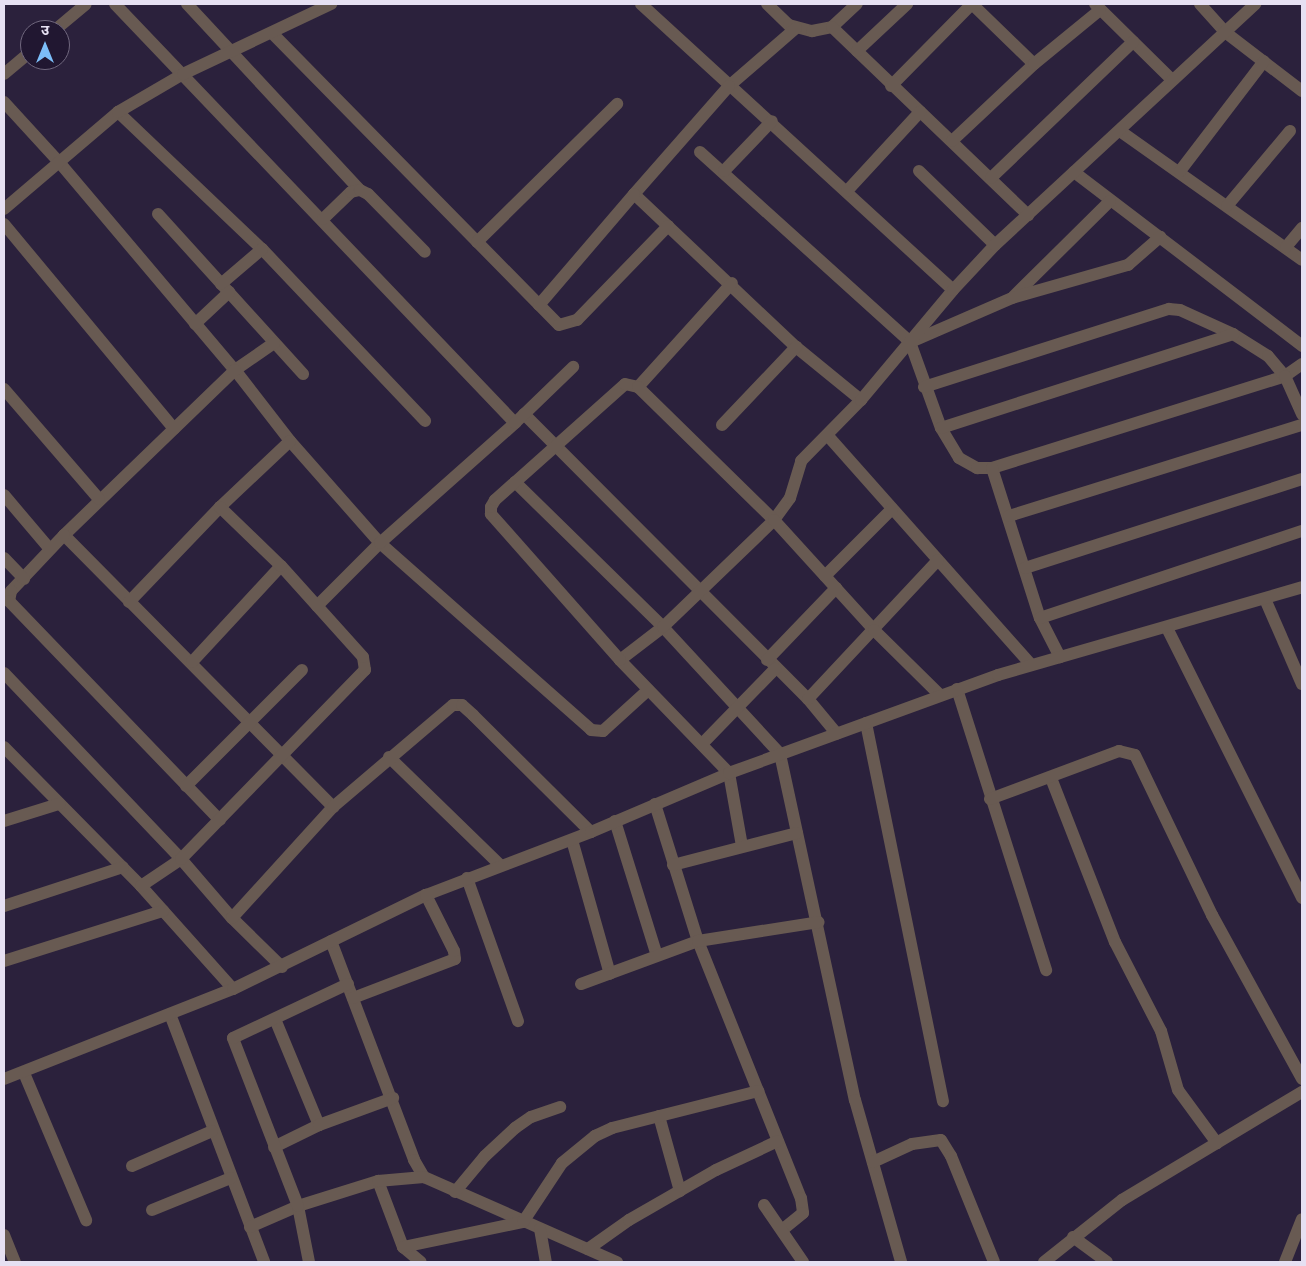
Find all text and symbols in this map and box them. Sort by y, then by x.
north arrow [20,20,70,70]
text: उ [41,22,49,39]

